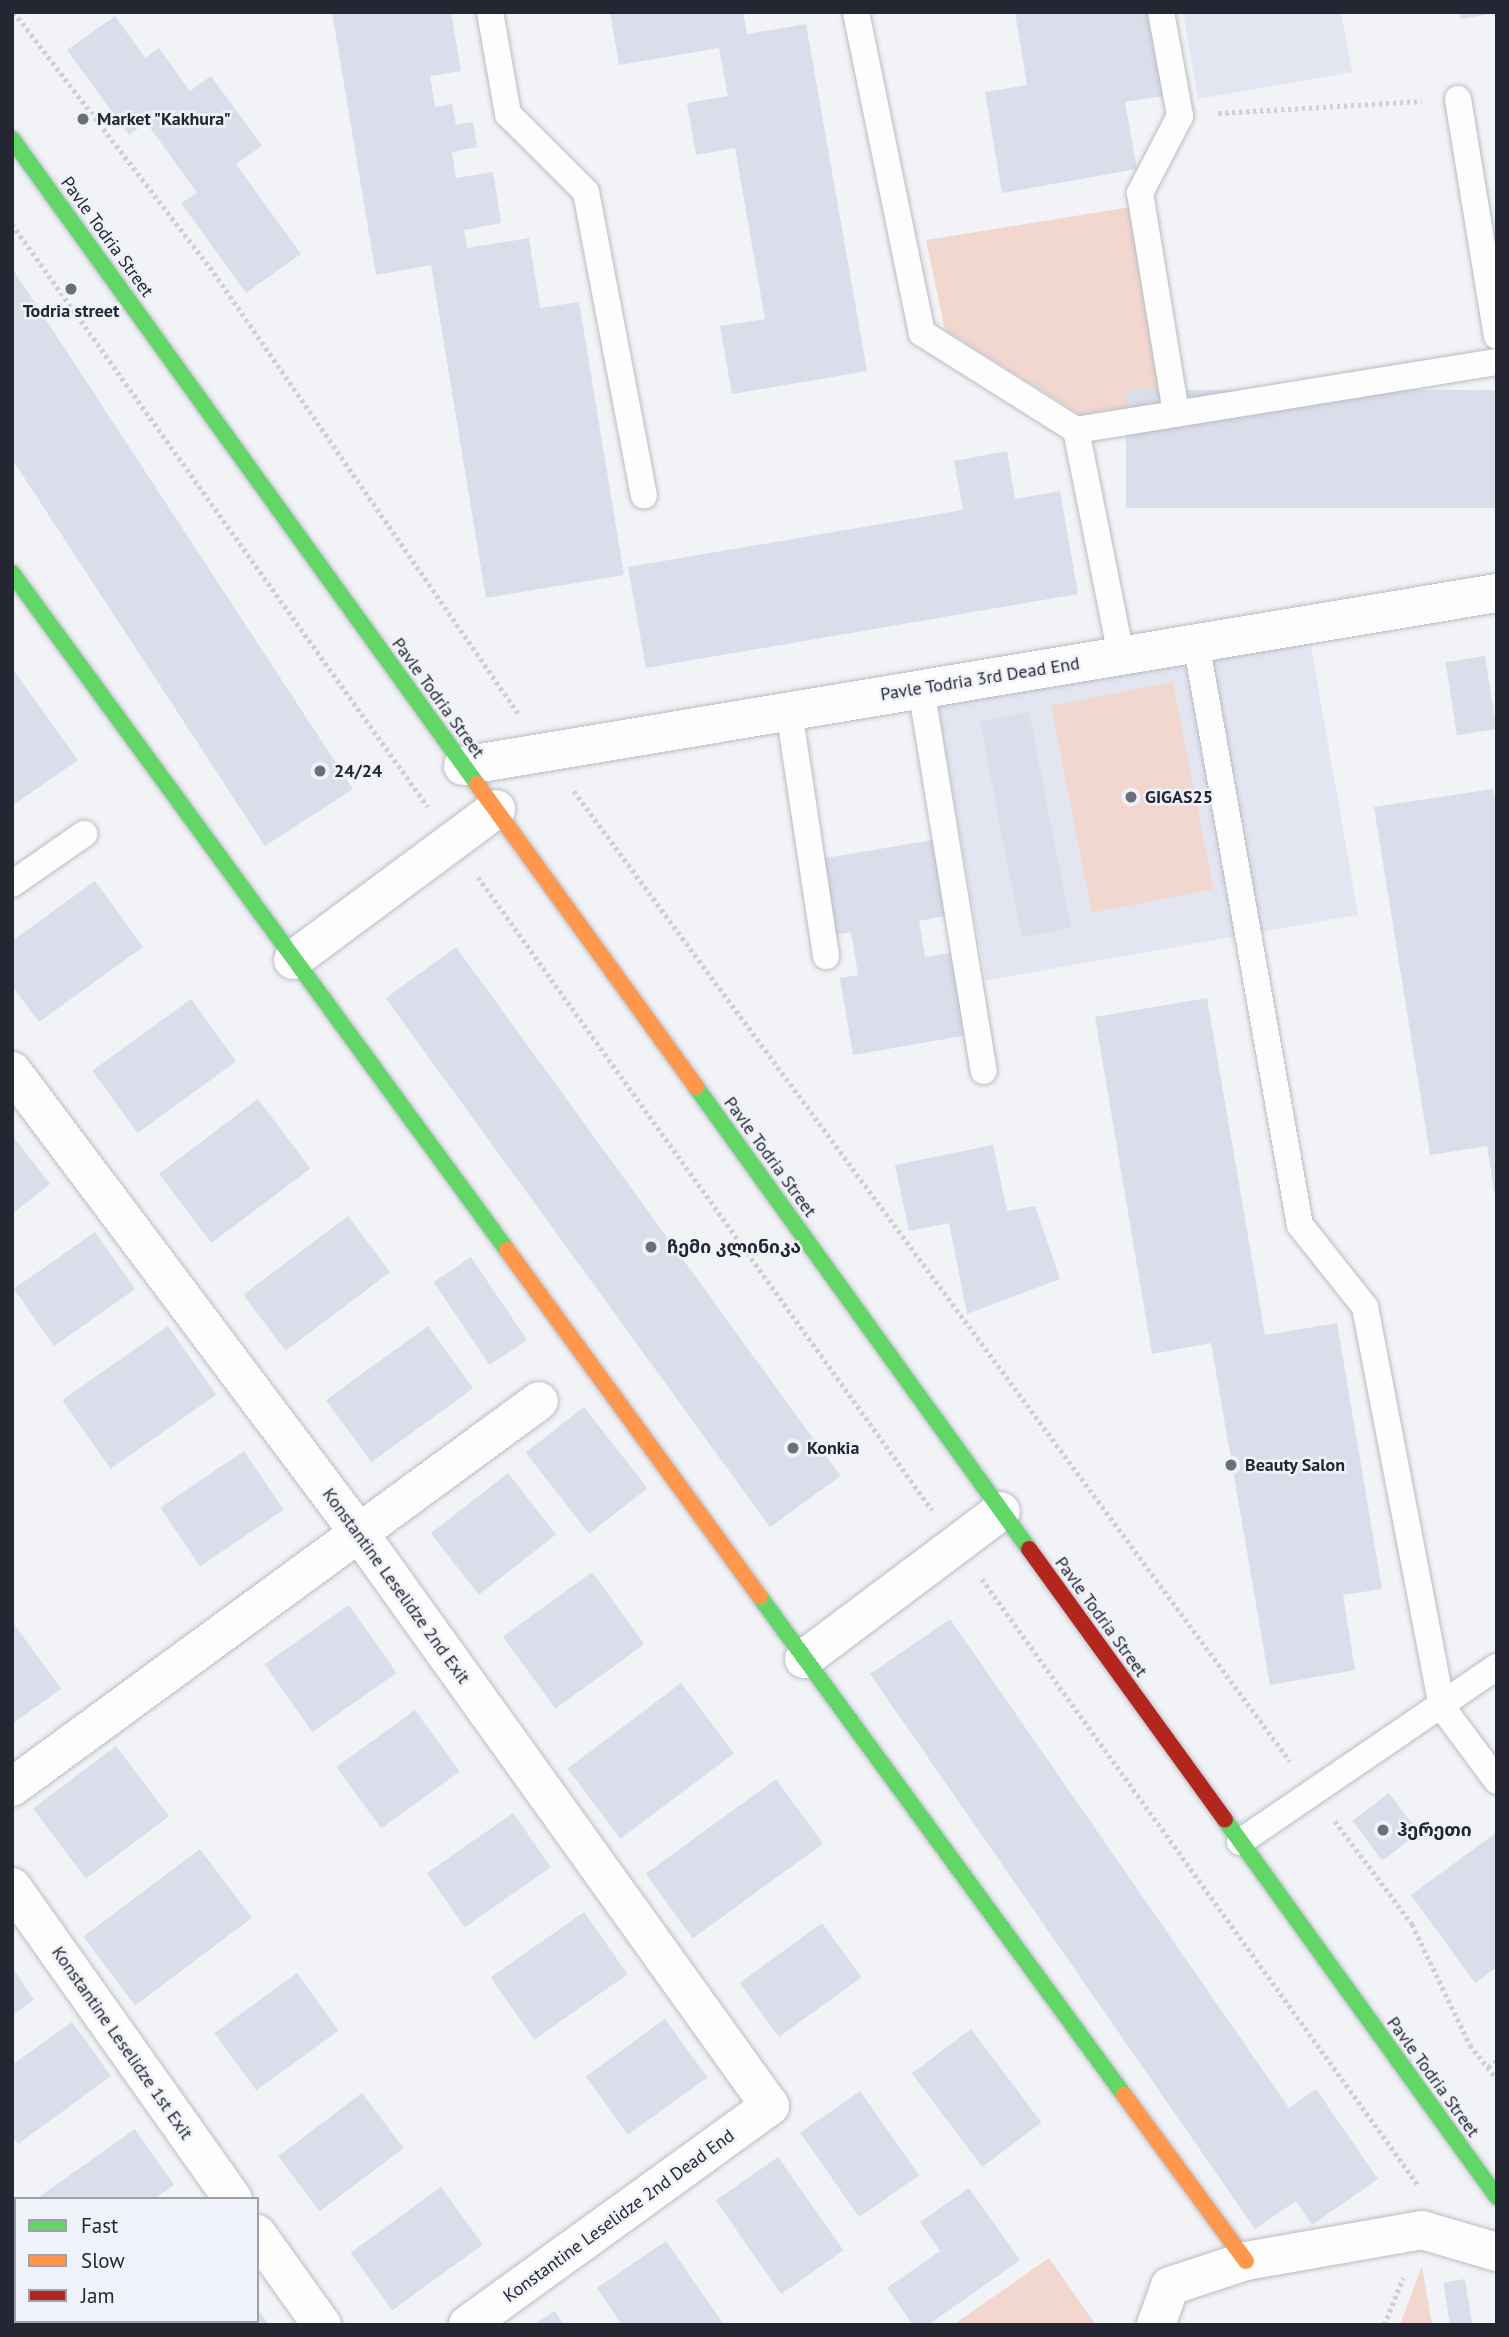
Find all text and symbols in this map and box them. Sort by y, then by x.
place label: Market "Kakhura" [97,108,232,130]
marker: Market "Kakhura" [75,111,91,127]
street label: Pavle Todria Street [56,172,158,302]
marker: Todria street [63,281,79,297]
place label: Todria street [23,300,119,322]
street label: Pavle Todria Street [387,633,489,763]
street label: Pavle Todria 3rd Dead End [879,653,1081,705]
place label: 24/24 [334,760,382,782]
marker: 24/24 [312,763,328,779]
place label: GIGAS25 [1145,786,1213,808]
marker: GIGAS25 [1123,789,1139,805]
street label: Pavle Todria Street [719,1092,821,1222]
place label: ჩემი კლინიკა [667,1236,801,1258]
marker: ჩემი კლინიკა [641,1237,661,1257]
place label: Konkia [807,1437,859,1459]
marker: Konkia [785,1440,801,1456]
place label: Beauty Salon [1245,1454,1346,1476]
marker: Beauty Salon [1223,1457,1239,1473]
street label: Konstantine Leselidze 2nd Exit [318,1484,474,1688]
street label: Pavle Todria Street [1050,1552,1152,1682]
place label: ჰერეთი [1397,1819,1472,1841]
marker: ჰერეთი [1375,1822,1391,1838]
street label: Konstantine Leselidze 1st Exit [47,1942,197,2144]
street label: Pavle Todria Street [1382,2012,1484,2142]
street label: Konstantine Leselidze 2nd Dead End [499,2125,739,2307]
legend [14,2197,259,2323]
text: Fast [81,2212,118,2239]
text: Slow [81,2247,125,2274]
text: Jam [81,2282,115,2309]

